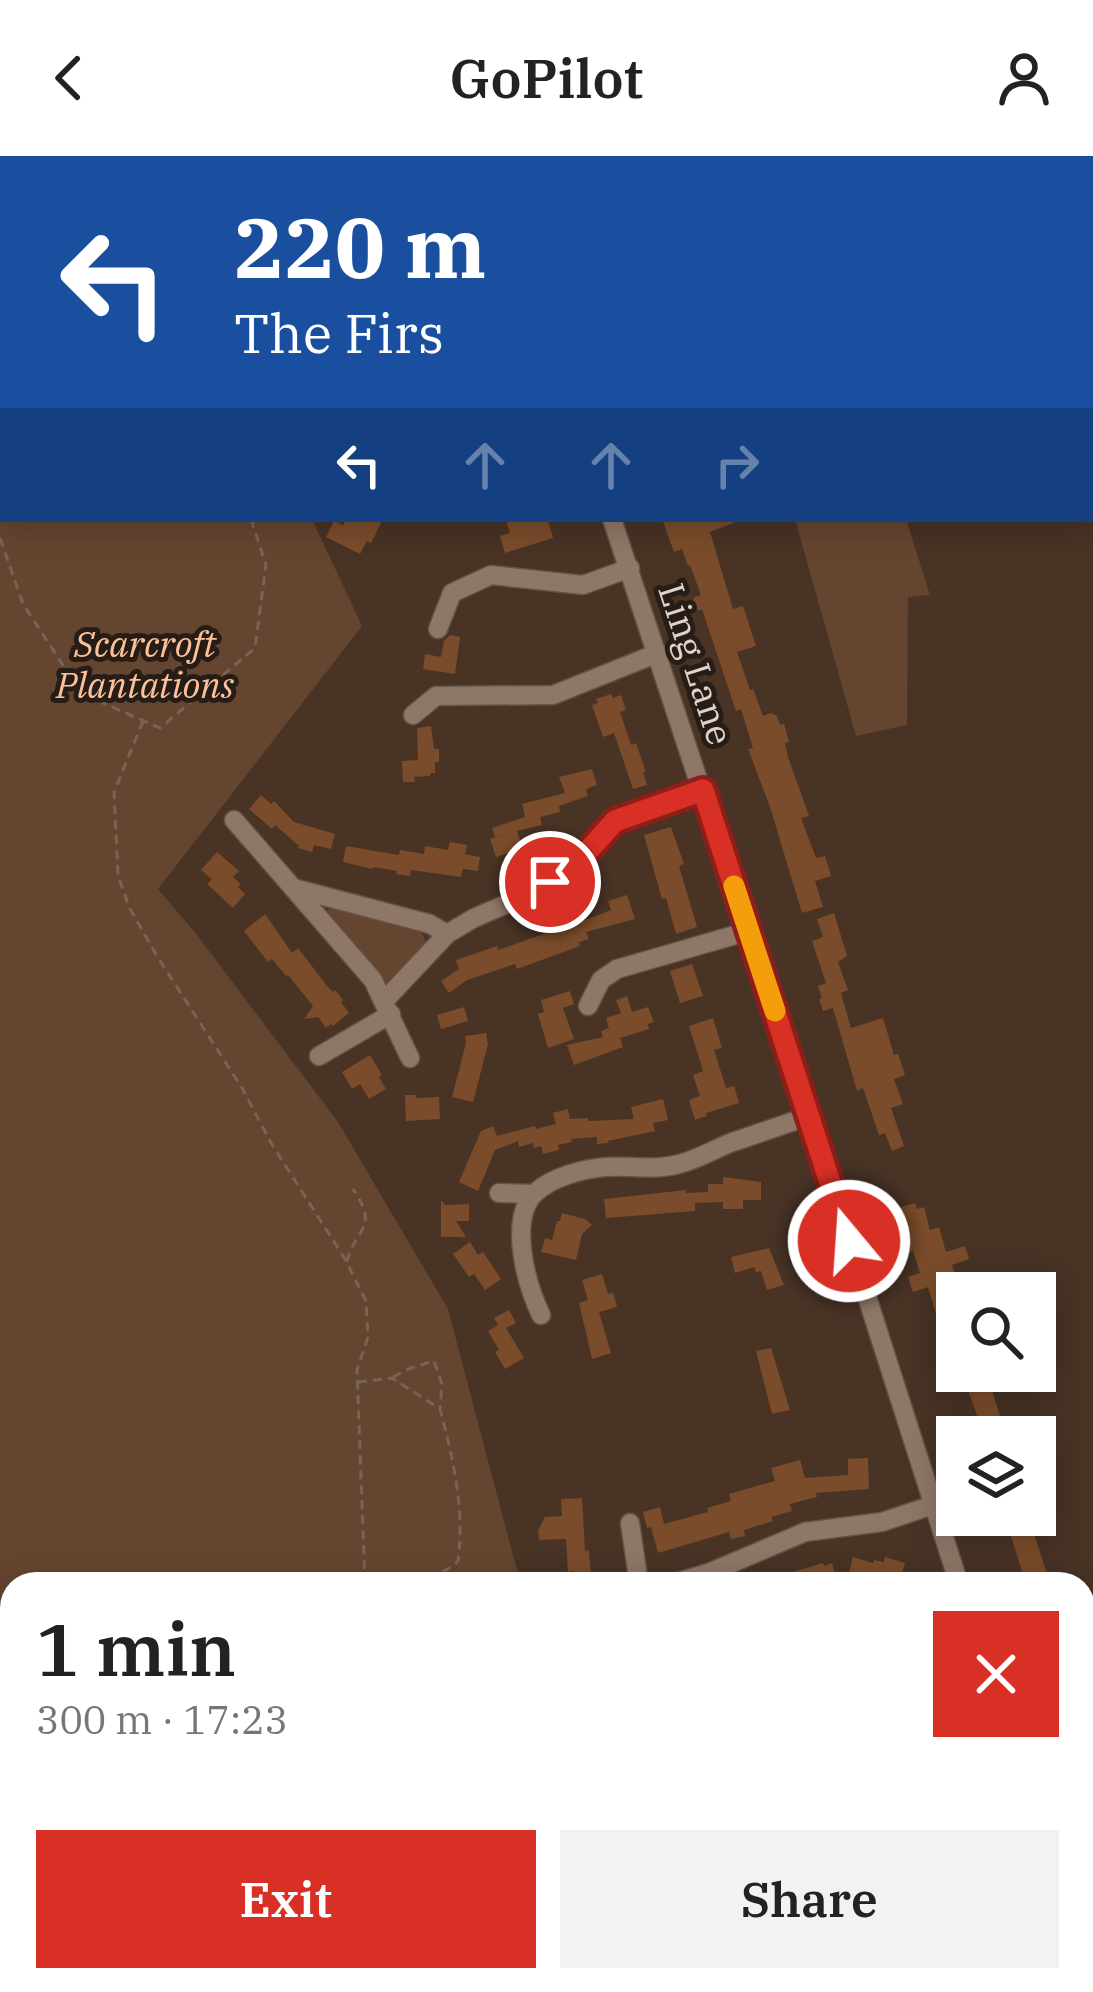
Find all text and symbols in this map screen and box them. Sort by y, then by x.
text: GoPilot [450,43,643,113]
icon: back [36,45,102,111]
icon: person [991,45,1057,111]
text: 220 m [234,192,486,301]
icon: left [36,204,192,360]
text: The Firs [234,298,444,368]
icon: left [326,432,392,498]
icon: ahead [452,432,518,498]
icon: ahead [578,432,644,498]
icon: right [704,432,770,498]
street label: Ling Lane [648,577,745,751]
park label: Scarcroft Plantations [55,620,235,708]
pin [499,831,601,933]
icon: arrive [517,849,583,915]
position arrow [786,1178,912,1304]
map controls [936,1272,1056,1536]
button: search [936,1272,1056,1392]
button: layers [936,1416,1056,1536]
text: 1 min [36,1602,236,1696]
button: close [933,1611,1059,1737]
text: 300 m · 17:23 [36,1694,288,1745]
button: Exit [36,1830,536,1968]
button: Share [560,1830,1059,1968]

